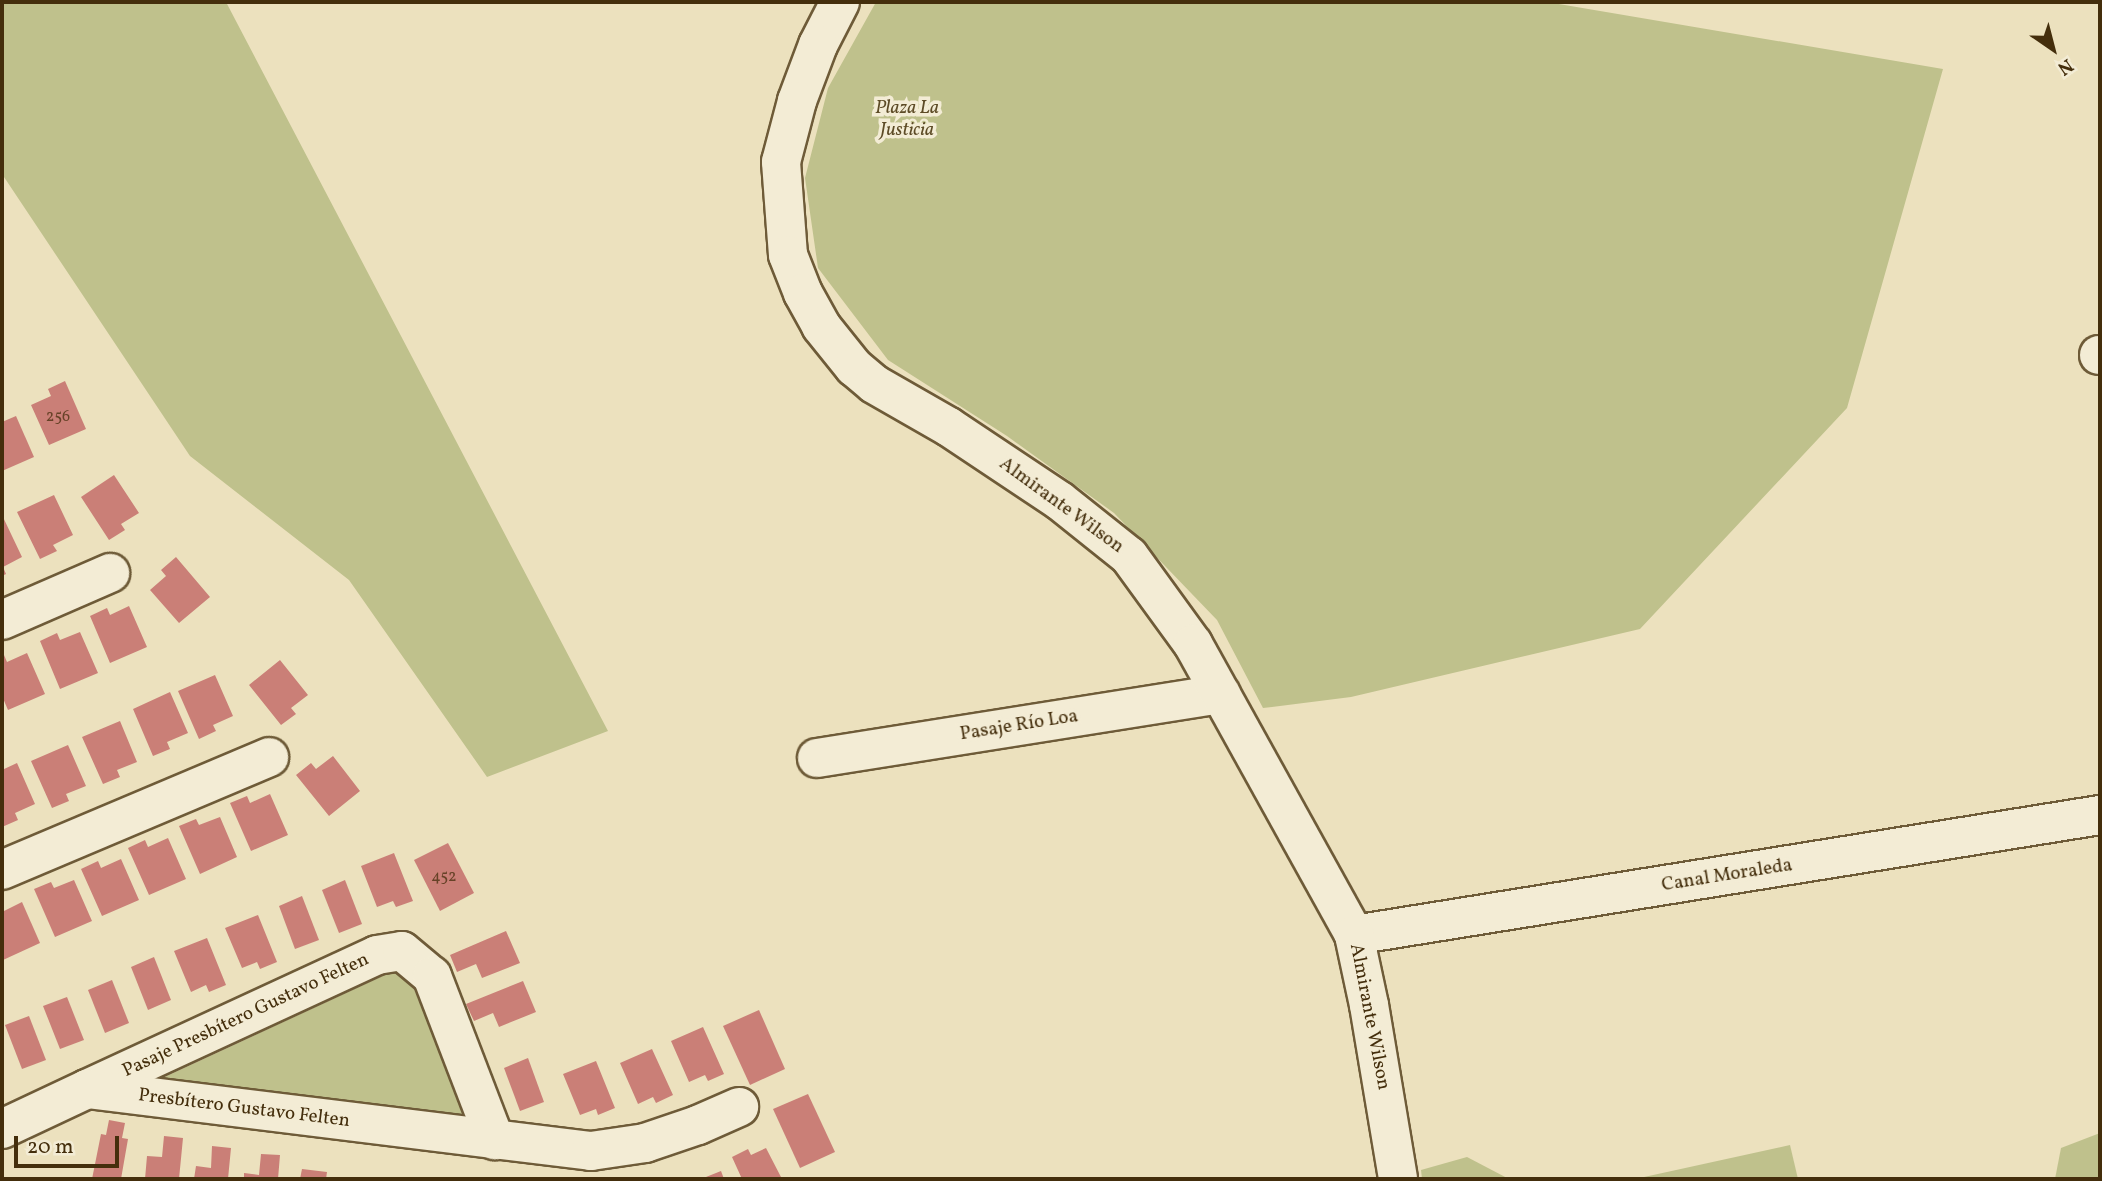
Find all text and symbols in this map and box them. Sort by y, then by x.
north arrow [2018,14,2088,84]
text: N [2052,52,2078,81]
park label: Plaza La Justicia [875,98,939,142]
house number: 256 [46,407,70,427]
street label: Almirante Wilson [994,453,1128,559]
street label: Pasaje Río Loa [958,705,1080,747]
street label: Canal Moraleda [1660,854,1794,898]
house number: 452 [431,867,457,887]
street label: Almirante Wilson [1344,942,1394,1092]
street label: Pasaje Presbítero Gustavo Felten [119,949,373,1083]
street label: Presbítero Gustavo Felten [137,1085,351,1133]
scale bar [18,1122,122,1166]
text: 20 m [27,1133,73,1162]

